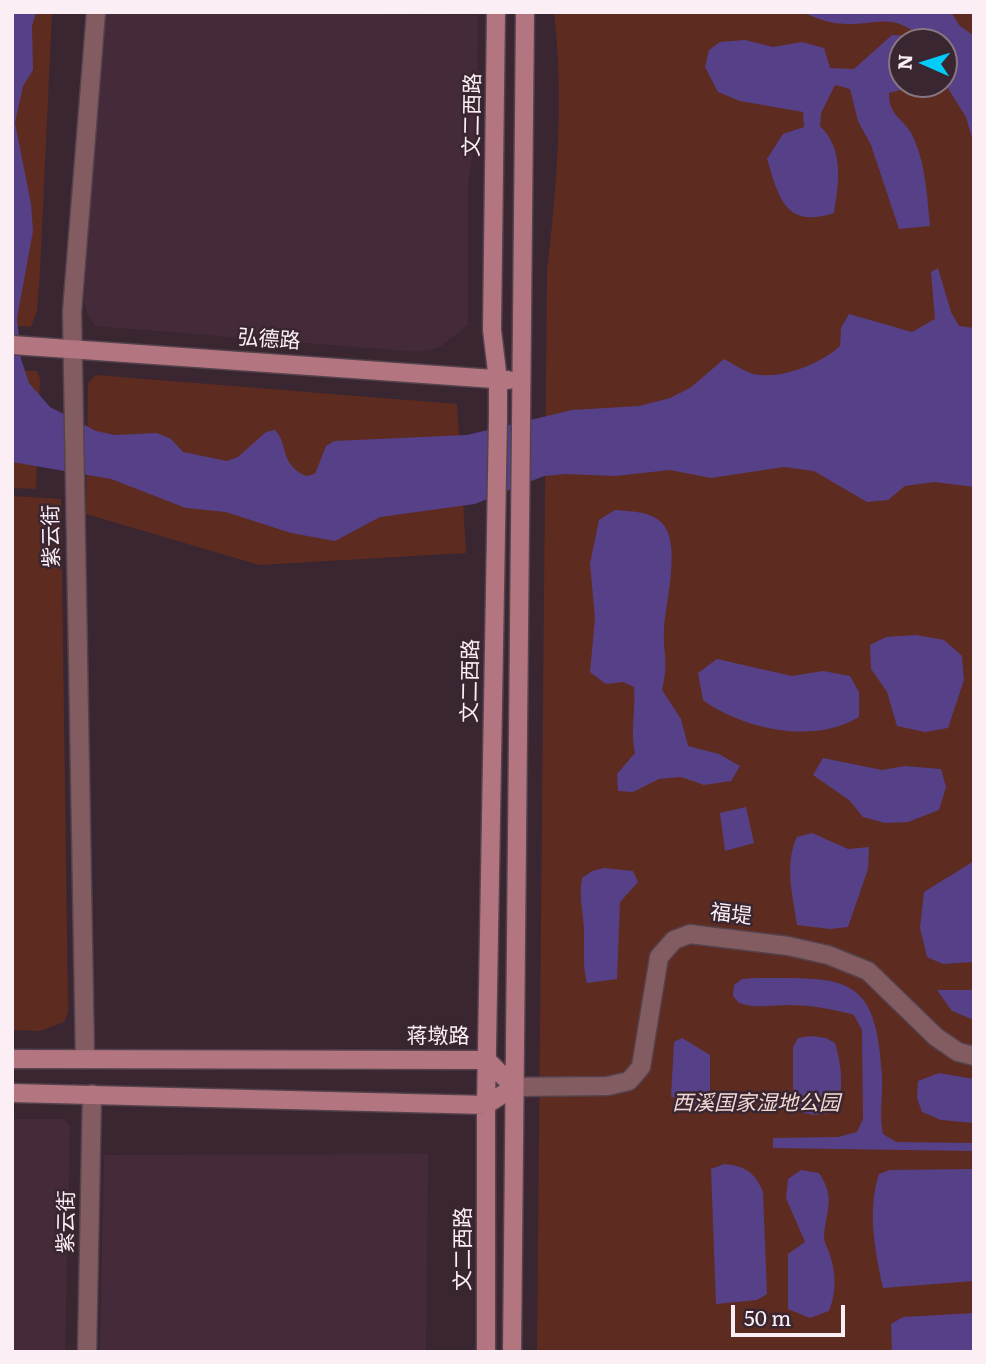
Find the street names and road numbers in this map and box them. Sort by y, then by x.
street label: 文二西路 [460,73,486,157]
street label: 弘德路 [237,325,301,355]
street label: 紫云街 [39,504,65,568]
street label: 文二西路 [458,639,484,723]
street label: 福堤 [709,900,753,930]
street label: 蒋墩路 [407,1024,469,1050]
street label: 紫云街 [54,1190,80,1254]
street label: 文二西路 [451,1207,477,1291]

